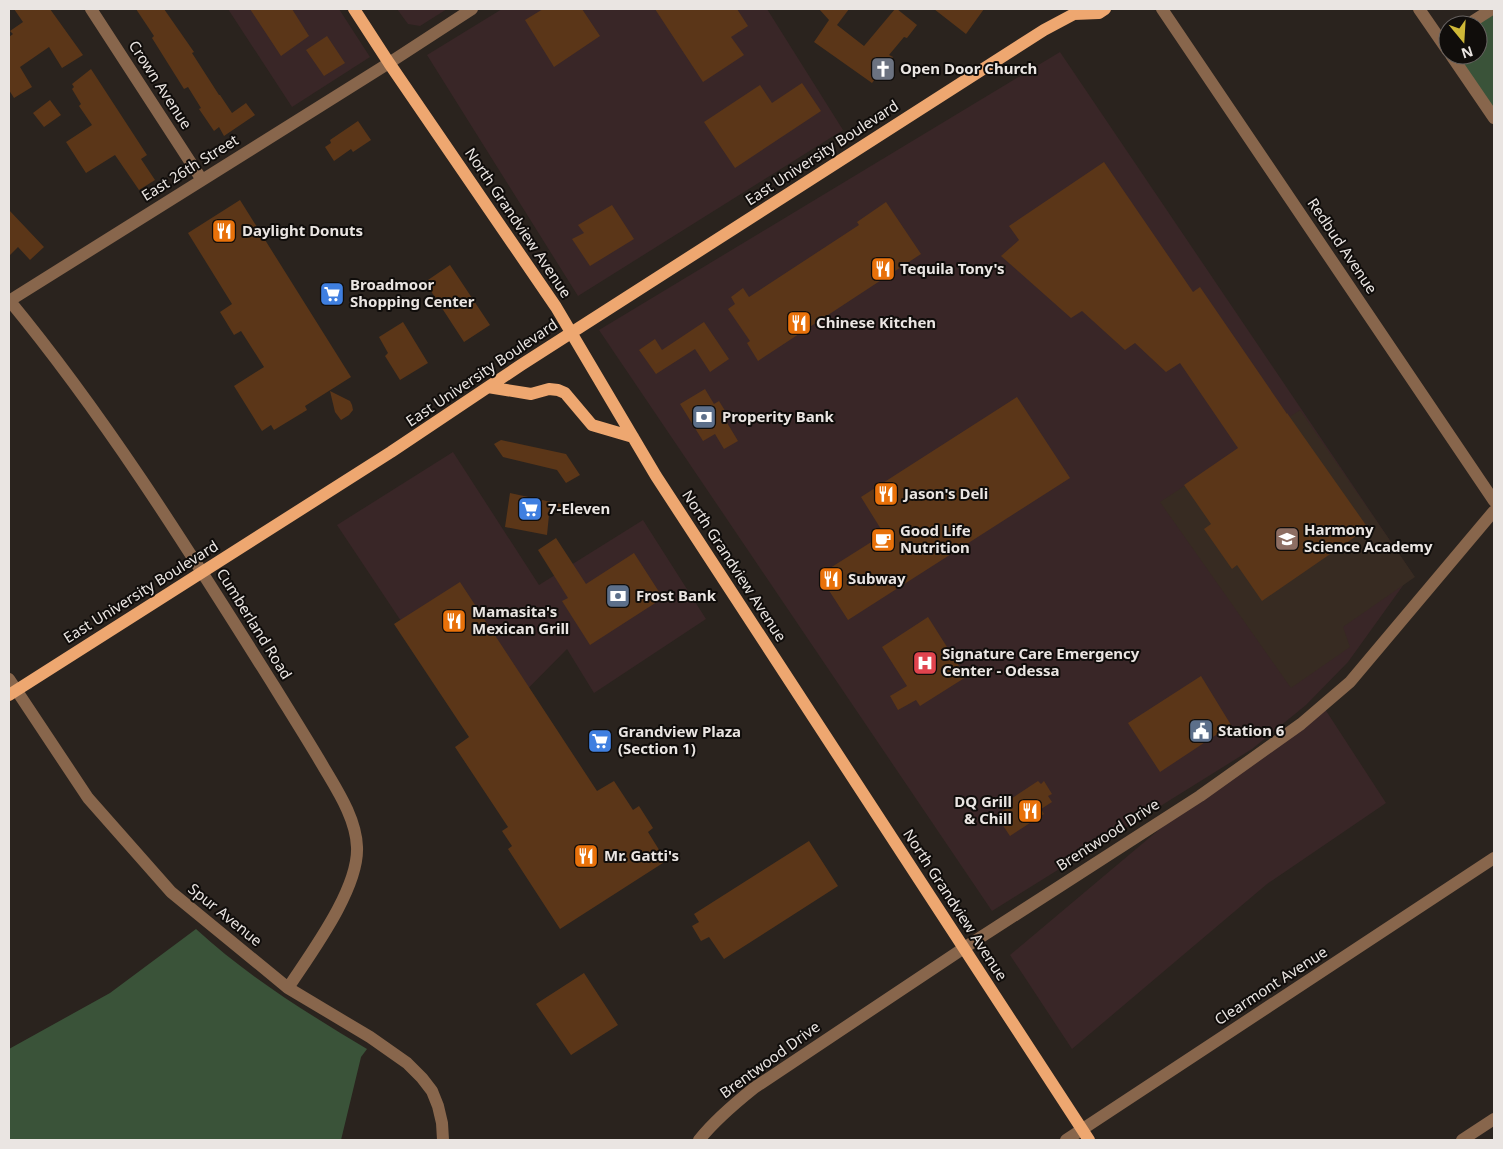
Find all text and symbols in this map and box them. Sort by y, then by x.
north arrow [1438,15,1488,65]
street label: Crown Avenue [125,36,197,133]
text: N [1459,42,1476,64]
church icon: Open Door Church [870,56,896,82]
place label: Open Door Church [900,58,1037,78]
street label: East University Boulevard [741,95,902,209]
street label: East 26th Street [137,129,242,205]
street label: North Grandview Avenue [461,143,577,301]
street label: Redbud Avenue [1303,194,1382,297]
restaurant icon: Daylight Donuts [211,218,237,244]
place label: Daylight Donuts [242,220,363,240]
restaurant icon: Tequila Tony's [870,256,896,282]
place label: Tequila Tony's [900,258,1005,278]
place label: Broadmoor Shopping Center [350,274,475,311]
supermarket icon: Broadmoor Shopping Center [319,281,345,307]
restaurant icon: Chinese Kitchen [786,310,812,336]
place label: Chinese Kitchen [816,312,936,332]
street label: East University Boulevard [402,314,561,430]
bank icon: Properity Bank [691,404,717,430]
place label: Properity Bank [722,406,834,426]
restaurant icon: Jason's Deli [873,481,899,507]
place label: Jason's Deli [902,483,988,503]
street label: North Grandview Avenue [678,486,791,645]
supermarket icon: 7-Eleven [517,496,543,522]
place label: 7-Eleven [548,498,610,518]
place label: Harmony Science Academy [1304,519,1433,556]
place label: Good Life Nutrition [900,520,971,557]
school or university icon: Harmony Science Academy [1274,526,1300,552]
cafe icon: Good Life Nutrition [870,527,896,553]
street label: East University Boulevard [59,535,222,647]
street label: Cumberland Road [213,564,297,683]
restaurant icon: Subway [818,566,844,592]
place label: Subway [848,568,906,588]
bank icon: Frost Bank [605,583,631,609]
place label: Frost Bank [636,585,717,605]
place label: Mamasita's Mexican Grill [472,601,569,638]
restaurant icon: Mamasita's Mexican Grill [441,608,467,634]
place label: Signature Care Emergency Center - Odessa [942,643,1140,680]
hospital icon: Signature Care Emergency Center - Odessa [912,650,938,676]
public building icon: Station 6 [1188,718,1214,744]
place label: Station 6 [1218,720,1285,740]
place label: Grandview Plaza (Section 1) [618,721,741,758]
supermarket icon: Grandview Plaza (Section 1) [587,728,613,754]
place label: DQ Grill & Chill [954,791,1012,828]
street label: Brentwood Drive [1052,793,1163,875]
restaurant icon: DQ Grill & Chill [1017,798,1043,824]
street label: North Grandview Avenue [899,825,1012,984]
restaurant icon: Mr. Gatti's [573,843,599,869]
place label: Mr. Gatti's [604,845,679,865]
street label: Spur Avenue [185,878,267,950]
street label: Clearmont Avenue [1210,941,1331,1029]
street label: Brentwood Drive [715,1016,823,1102]

